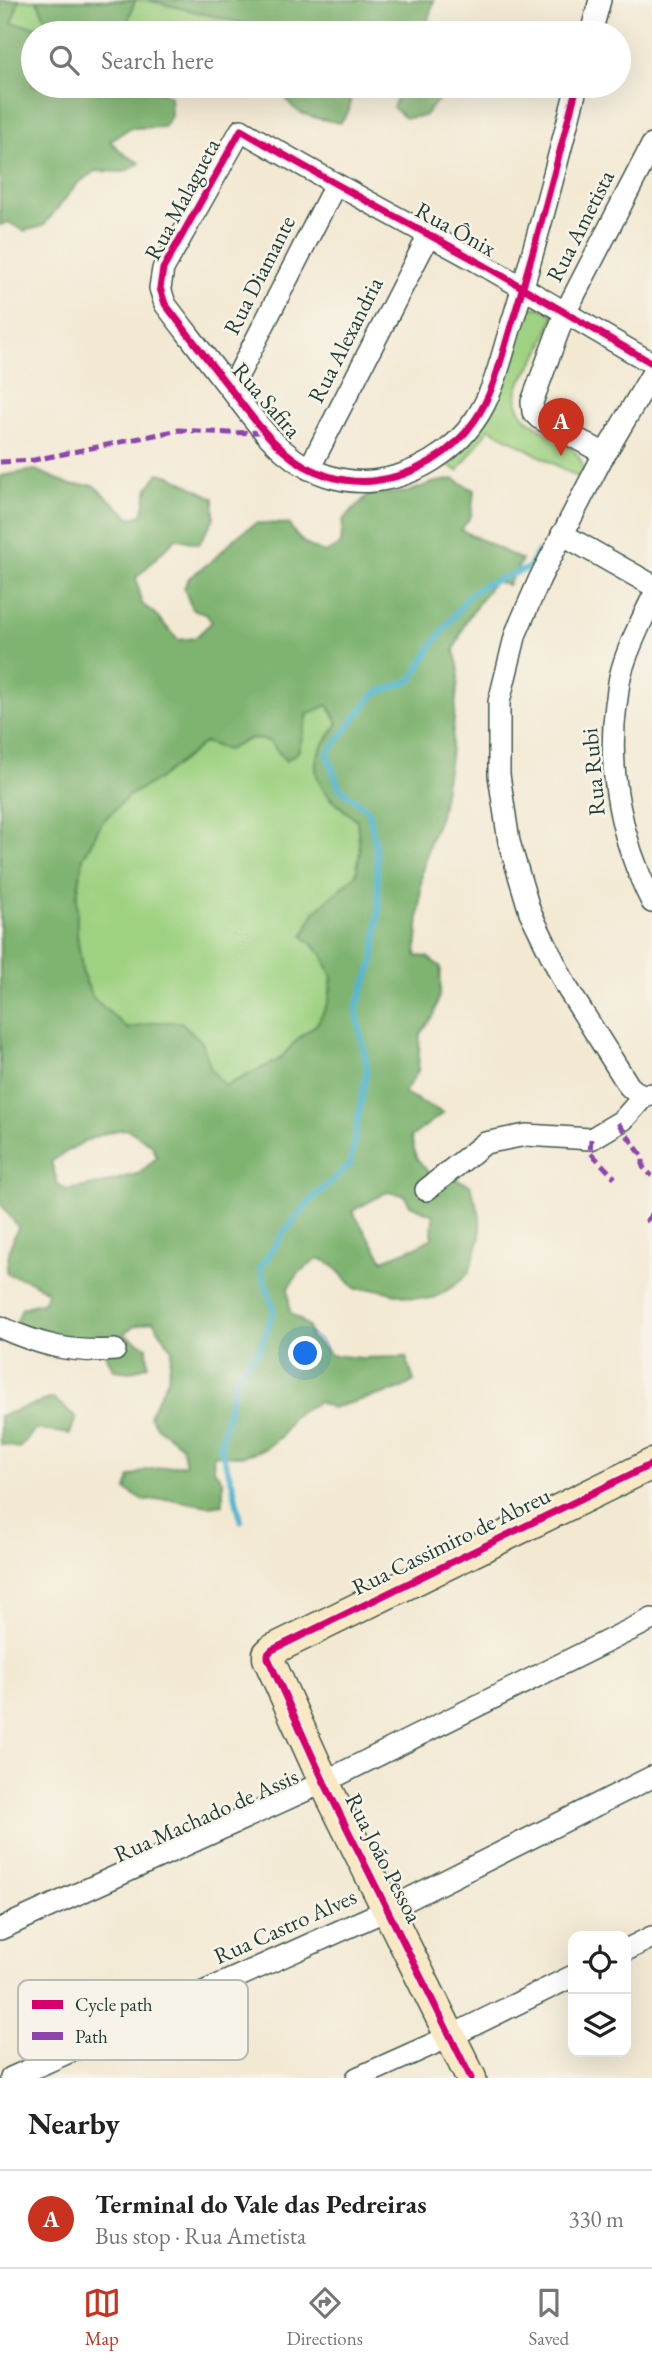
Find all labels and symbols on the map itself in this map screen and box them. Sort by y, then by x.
street label: Rua Malagueta [137,132,227,265]
street label: Rua Ametista [539,164,621,287]
street label: Rua Ônix [410,195,502,263]
street label: Rua Diamante [216,210,302,340]
street label: Rua Alexandria [300,271,390,408]
street label: Rua Safira [226,356,309,445]
pin: A [538,398,584,456]
street label: Rua Rubi [574,726,612,817]
your location [288,1336,322,1370]
street label: Rua Cassimiro de Abreu [347,1480,555,1602]
street label: Rua Machado de Assis [109,1761,303,1869]
street label: Rua João Pessoa [338,1788,430,1929]
street label: Rua Castro Alves [209,1881,361,1971]
legend [18,1980,248,2060]
text: Cycle path [75,1992,153,2017]
text: Path [75,2024,108,2049]

